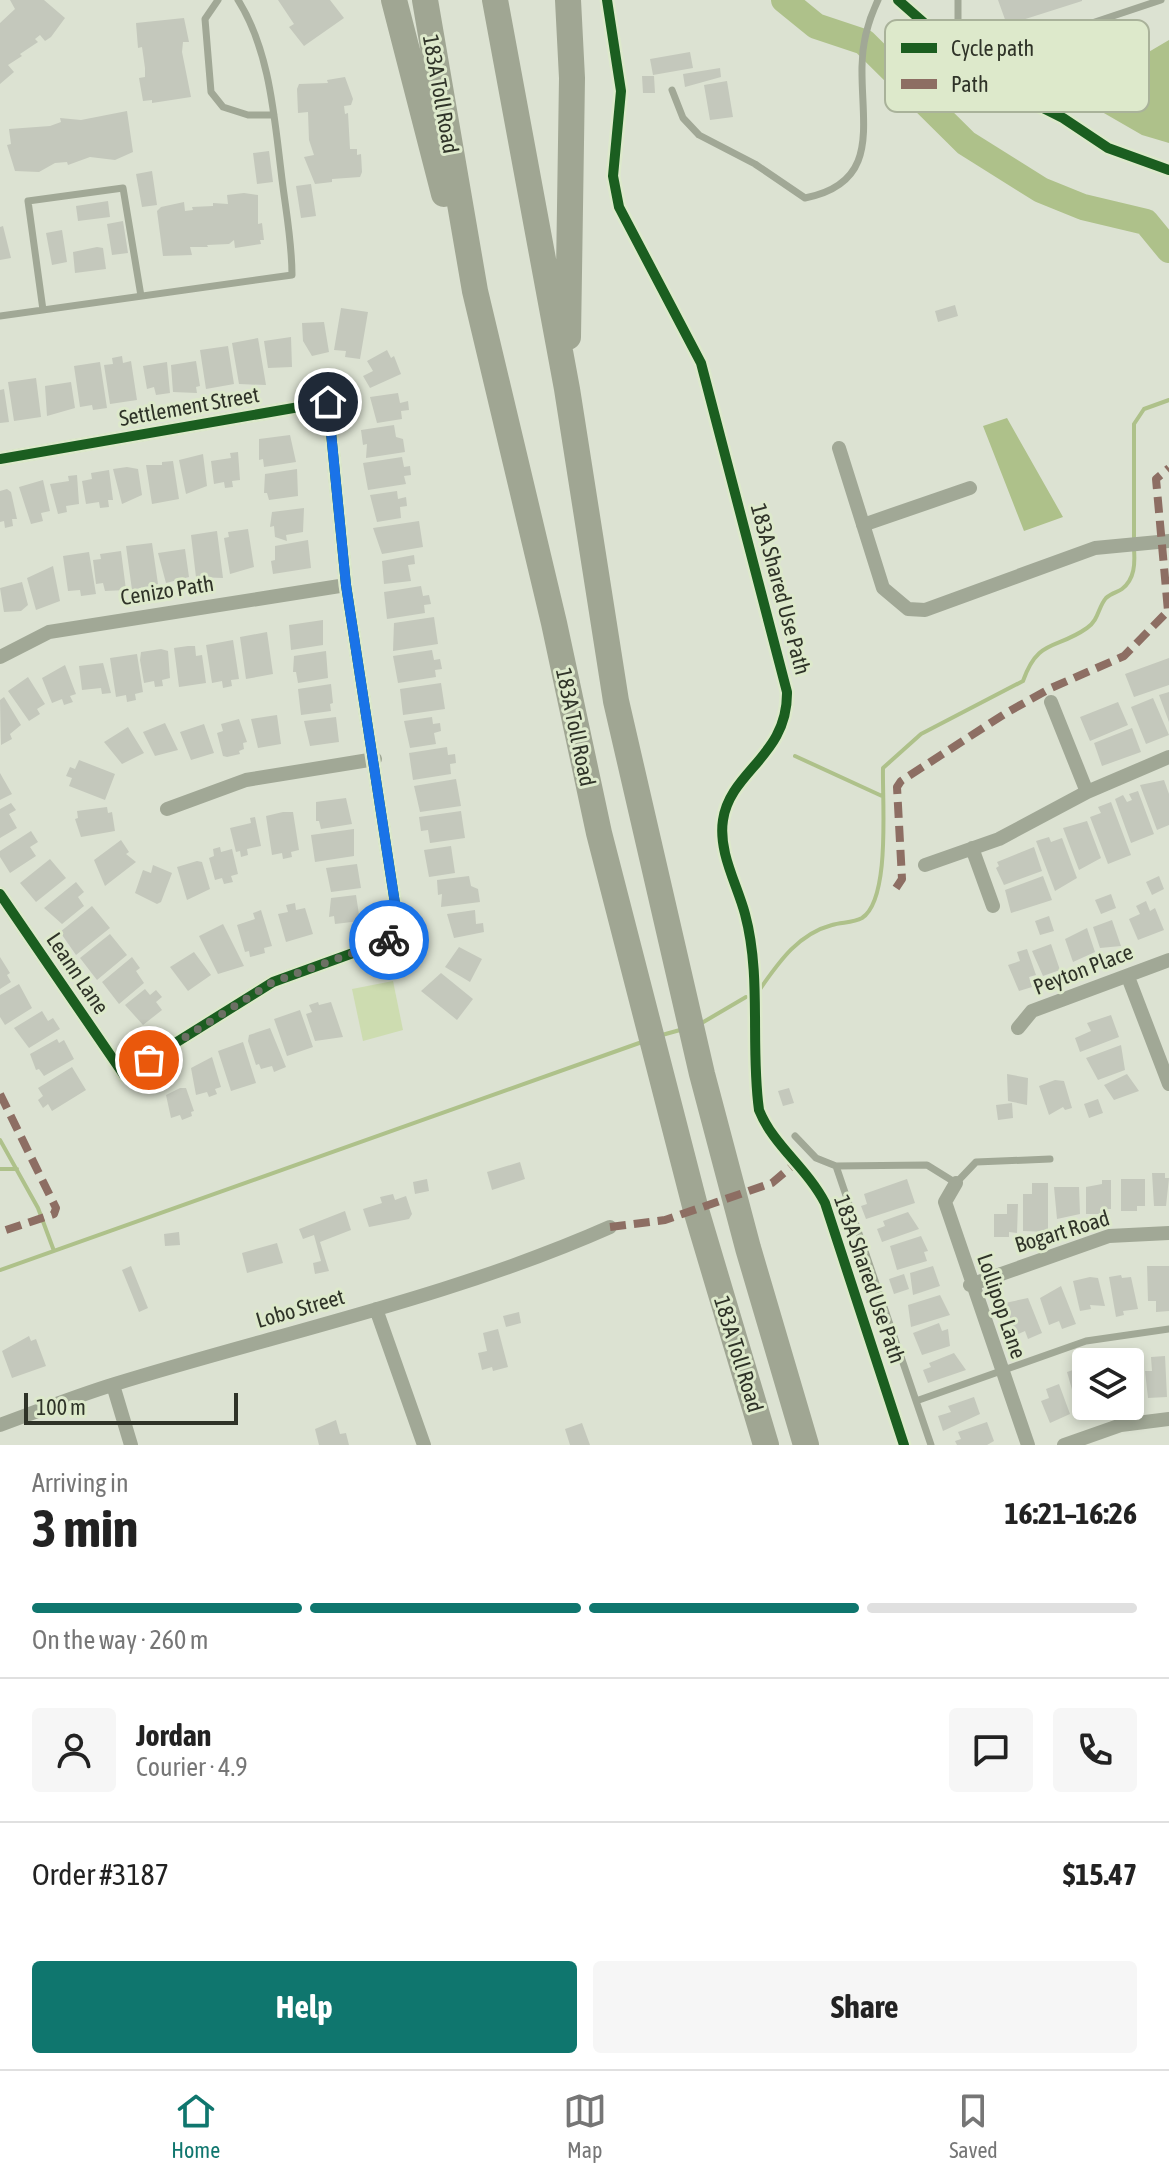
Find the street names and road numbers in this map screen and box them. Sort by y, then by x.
street label: 183A Toll Road [418,33,464,155]
street label: Settlement Street [117,381,261,431]
street label: 183A Shared Use Path [746,501,816,677]
street label: Cenizo Path [118,570,216,610]
street label: 183A Toll Road [551,666,601,788]
street label: Leann Lane [41,927,115,1019]
street label: Peyton Place [1030,938,1136,1000]
street label: 183A Shared Use Path [829,1192,911,1366]
street label: Bogart Road [1012,1204,1112,1258]
street label: Lollipop Lane [972,1250,1032,1362]
street label: Lobo Street [253,1283,347,1333]
street label: 183A Toll Road [709,1293,769,1415]

